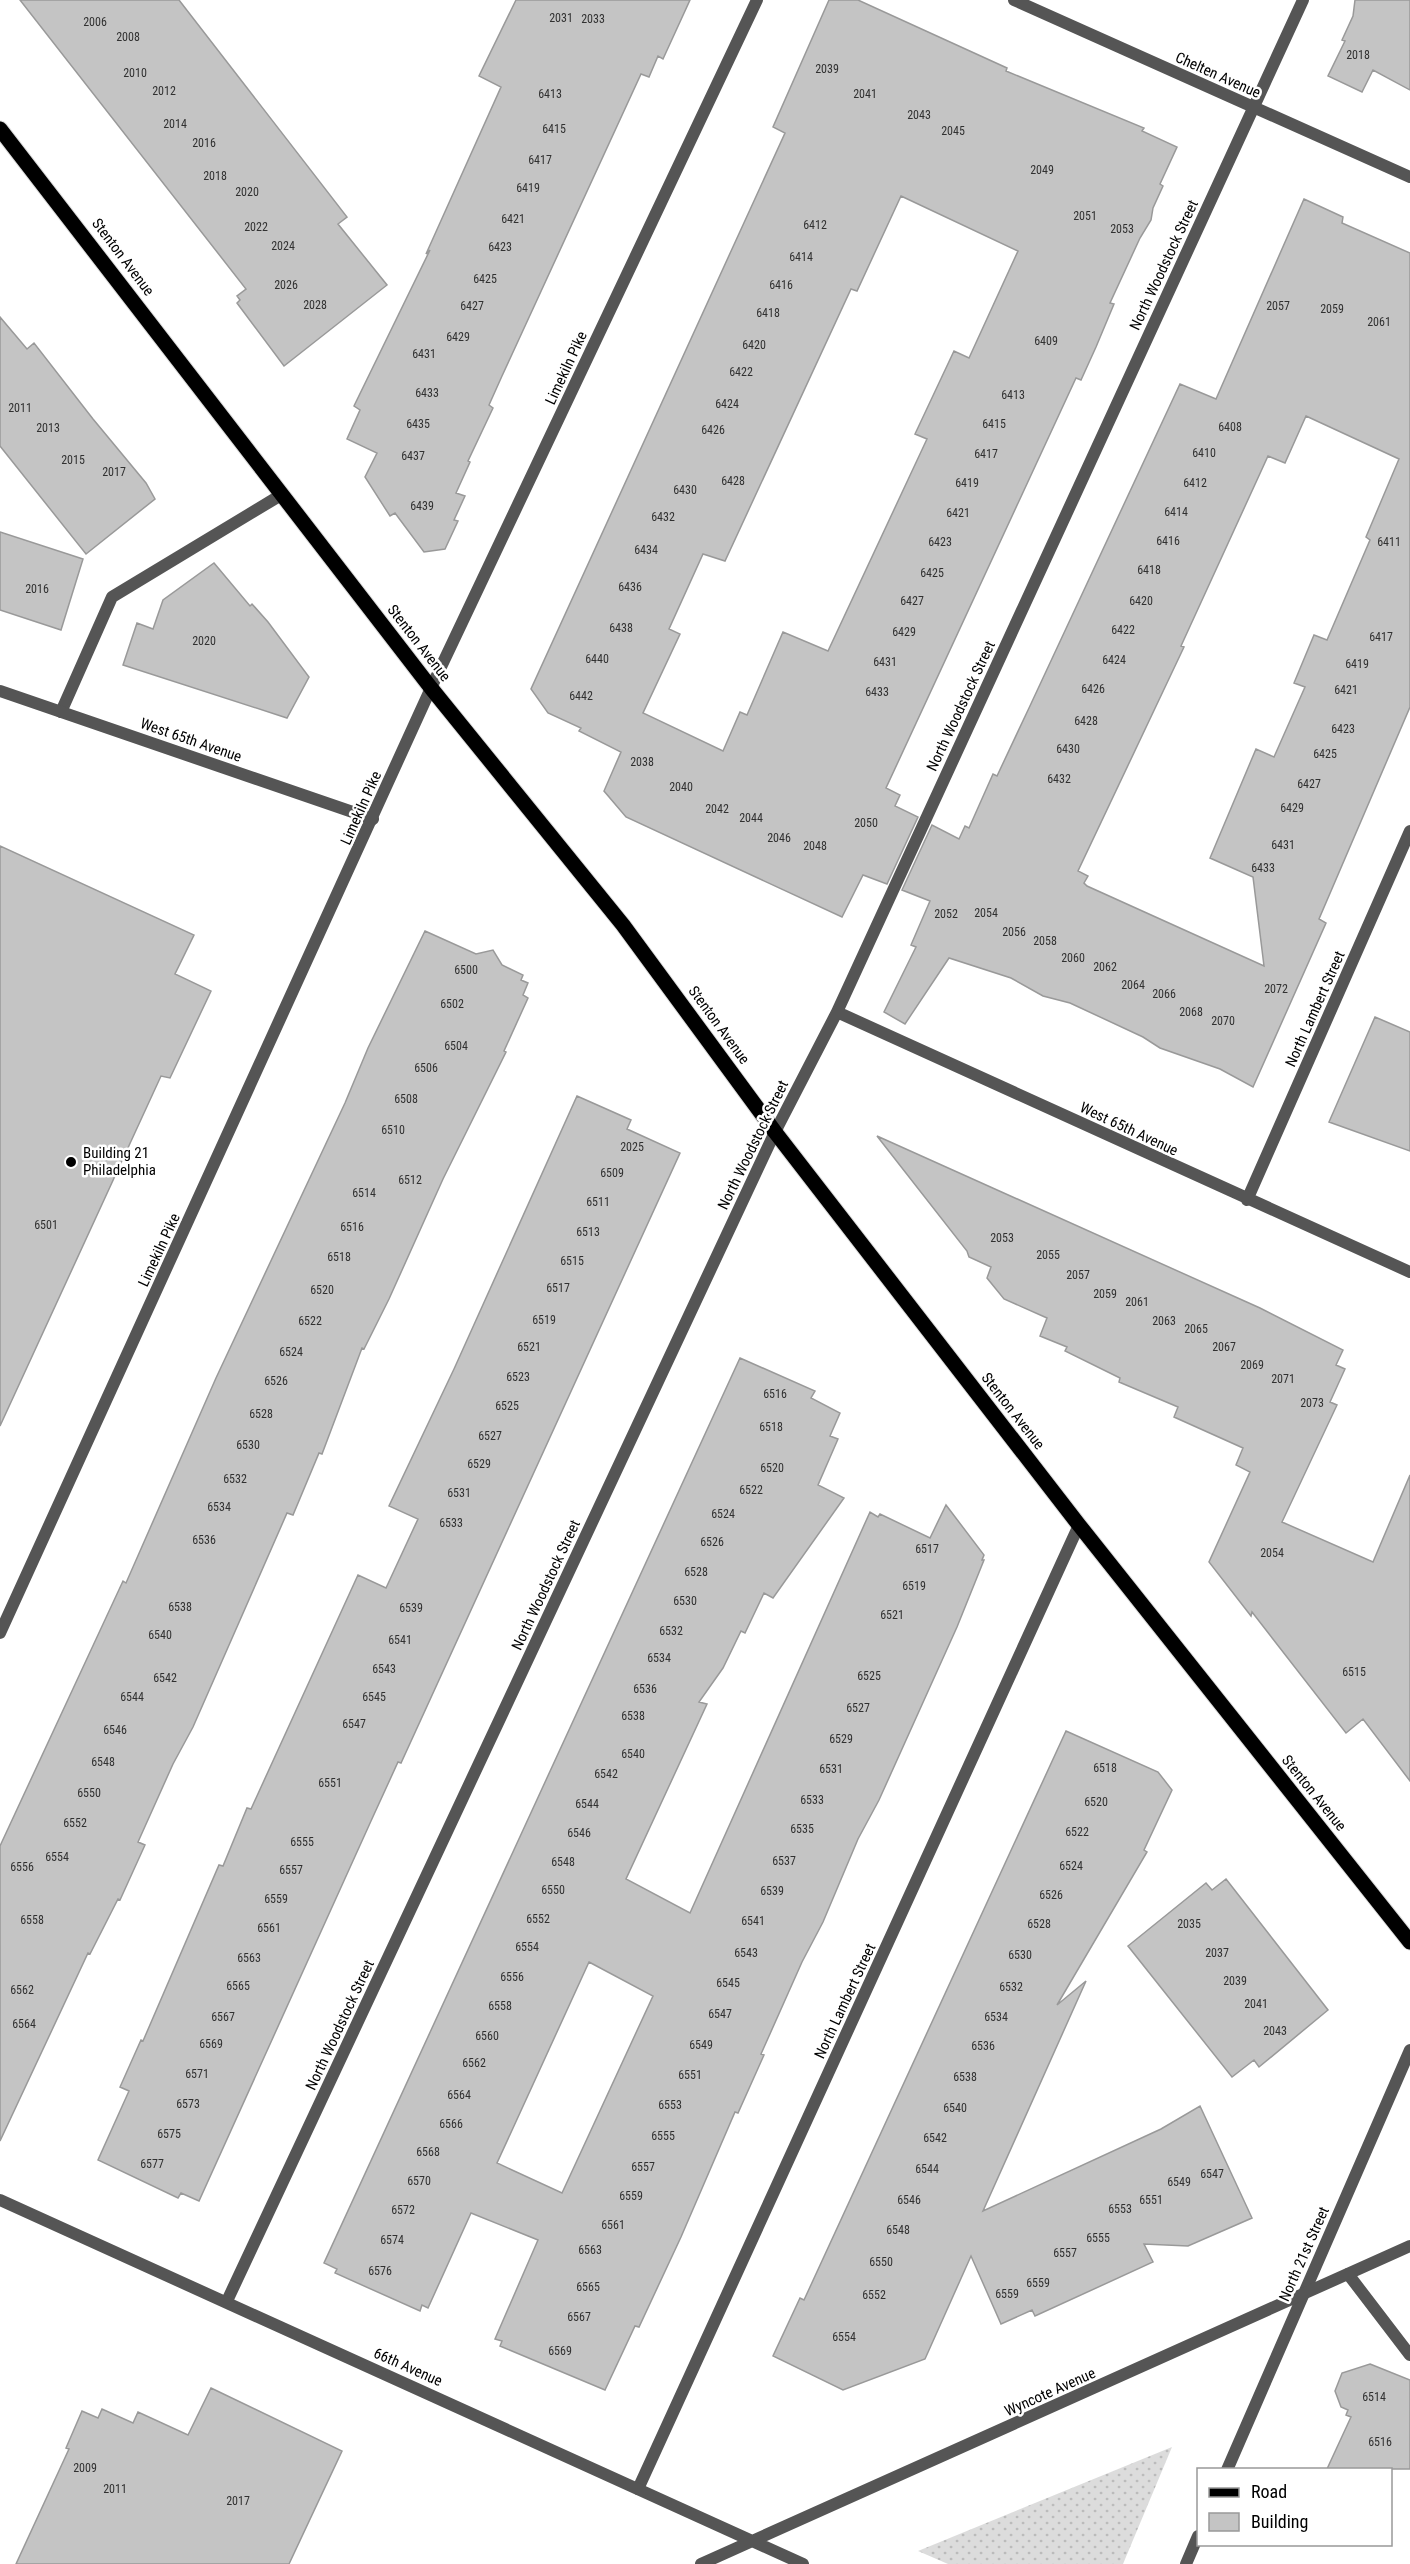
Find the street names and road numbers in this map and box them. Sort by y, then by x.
street label: Chelten Avenue [1173,48,1263,102]
street label: North Woodstock Street [1126,197,1202,333]
street label: Stenton Avenue [88,215,158,299]
street label: Limekiln Pike [541,329,591,407]
street label: Stenton Avenue [384,601,454,685]
street label: North Woodstock Street [923,638,999,774]
street label: West 65th Avenue [138,714,244,766]
street label: Limekiln Pike [337,768,385,848]
street label: North Lambert Street [1281,948,1349,1070]
street label: Stenton Avenue [685,982,753,1068]
street label: North Woodstock Street [714,1077,792,1213]
street label: West 65th Avenue [1077,1098,1181,1160]
street label: Limekiln Pike [134,1211,184,1289]
street label: Stenton Avenue [978,1369,1048,1453]
street label: North Woodstock Street [508,1517,584,1653]
street label: Stenton Avenue [1278,1751,1350,1835]
street label: North Lambert Street [810,1941,880,2061]
street label: North Woodstock Street [302,1957,378,2093]
street label: North 21st Street [1275,2204,1333,2304]
street label: 66th Avenue [371,2344,445,2390]
street label: Wyncote Avenue [1002,2364,1098,2420]

